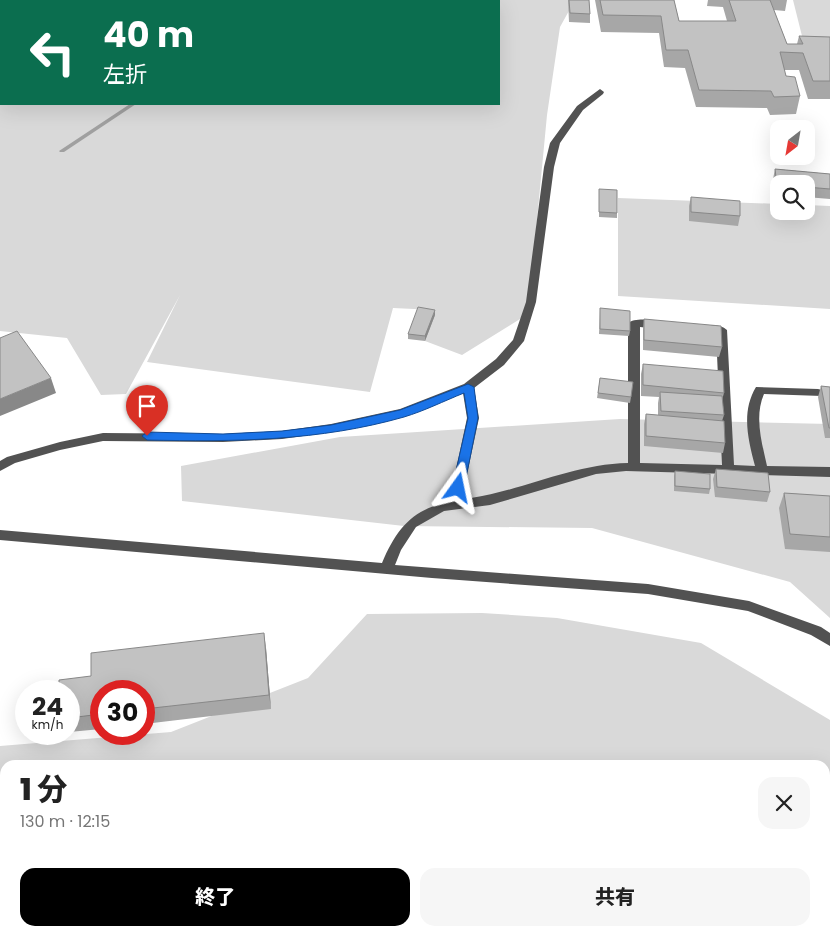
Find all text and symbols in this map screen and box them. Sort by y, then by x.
text: 40 m [103,10,194,59]
icon: left [20,20,85,85]
text: 左折 [103,59,147,90]
north arrow [770,120,815,165]
map controls [770,120,815,220]
button: search [770,175,815,220]
pin [126,385,168,436]
icon: arrive [133,392,161,420]
position arrow [431,461,483,513]
speed limit sign: 30 [90,680,155,745]
text: 24 [32,689,63,724]
text: km/h [32,716,63,733]
text: 1 分 [20,768,67,811]
button: close [758,777,810,829]
text: 130 m · 12:15 [20,810,110,833]
button: 終了 [20,868,410,926]
button: 共有 [420,868,810,926]

